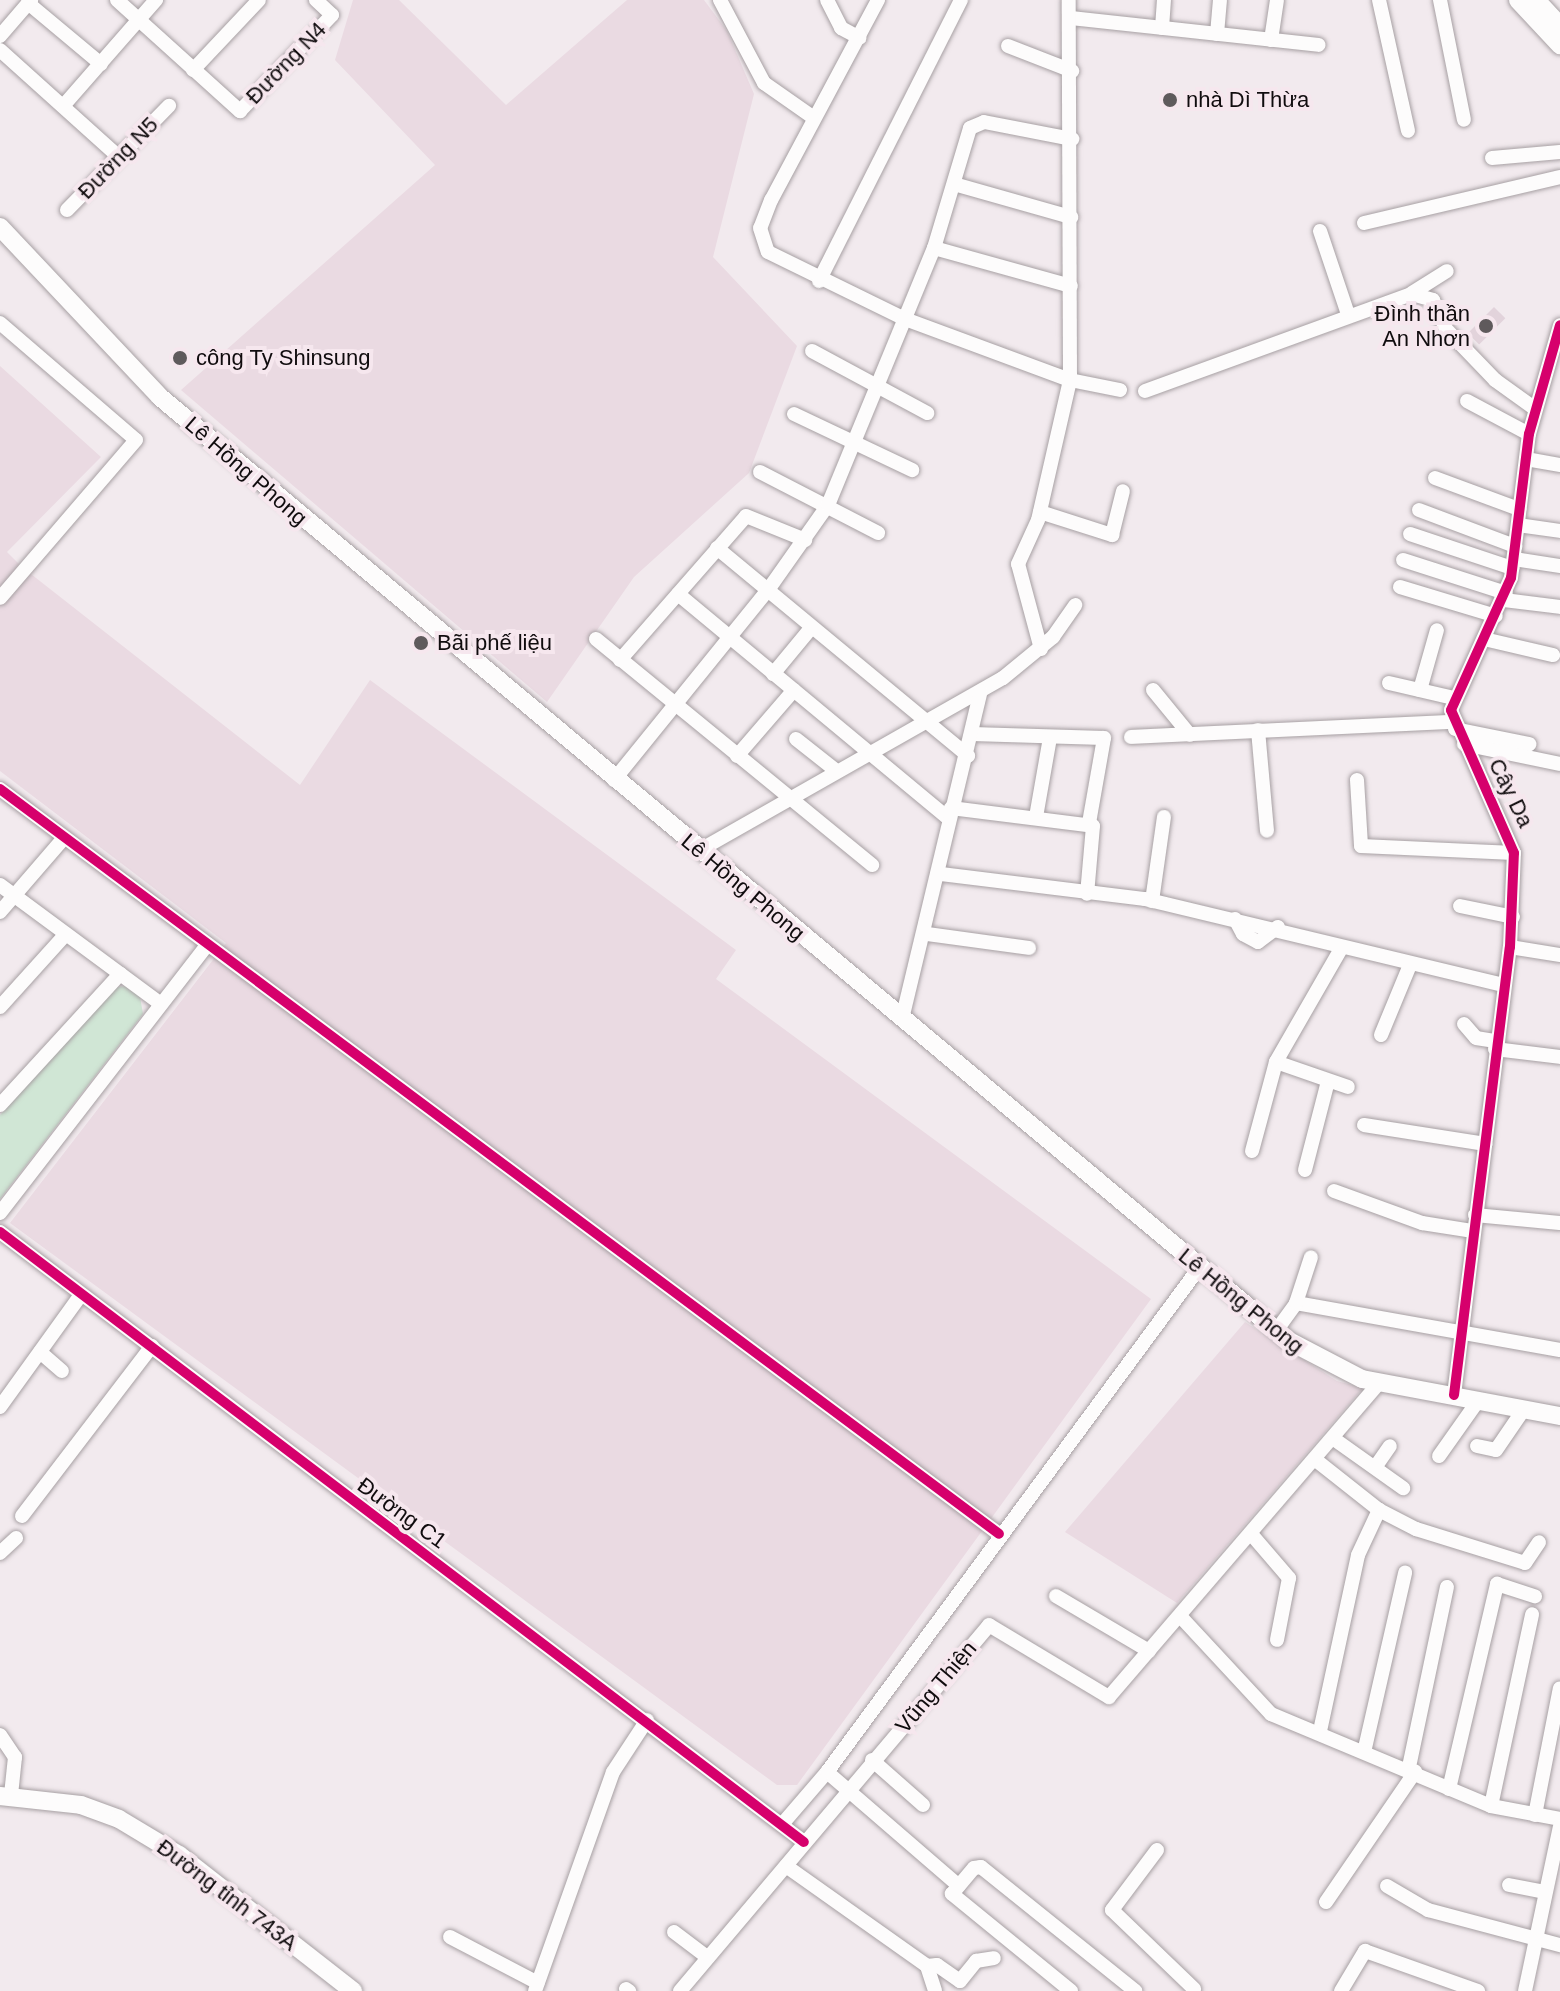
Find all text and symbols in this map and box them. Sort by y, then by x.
street label: Đường N4 [240,17,332,109]
place label: nhà Dì Thừa [1186,87,1310,113]
marker: nhà Dì Thừa [1161,91,1179,109]
street label: Đường N5 [72,112,164,204]
place label: Đình thần An Nhơn [1375,300,1470,352]
marker: Đình thần An Nhơn [1477,317,1495,335]
place label: công Ty Shinsung [196,345,371,371]
marker: công Ty Shinsung [171,349,189,367]
street label: Lê Hồng Phong [180,411,312,531]
place label: Bãi phế liệu [437,630,552,656]
marker: Bãi phế liệu [412,634,430,652]
street label: Cây Da [1483,754,1539,832]
street label: Lê Hồng Phong [676,828,810,946]
street label: Lê Hồng Phong [1173,1243,1309,1359]
street label: Đường C1 [352,1472,452,1554]
street label: Vũng Thiện [890,1635,982,1739]
street label: Đường tỉnh 743A [152,1834,302,1956]

